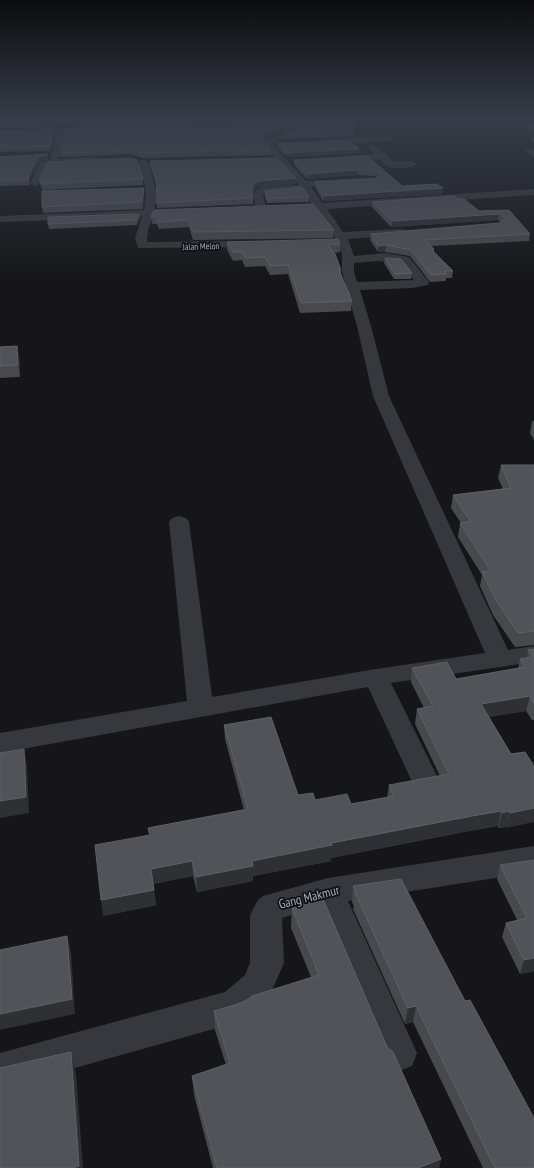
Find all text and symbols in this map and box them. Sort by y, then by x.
street label: Jalan Melon [181,240,220,252]
street label: Gang Makmur [277,881,341,913]

